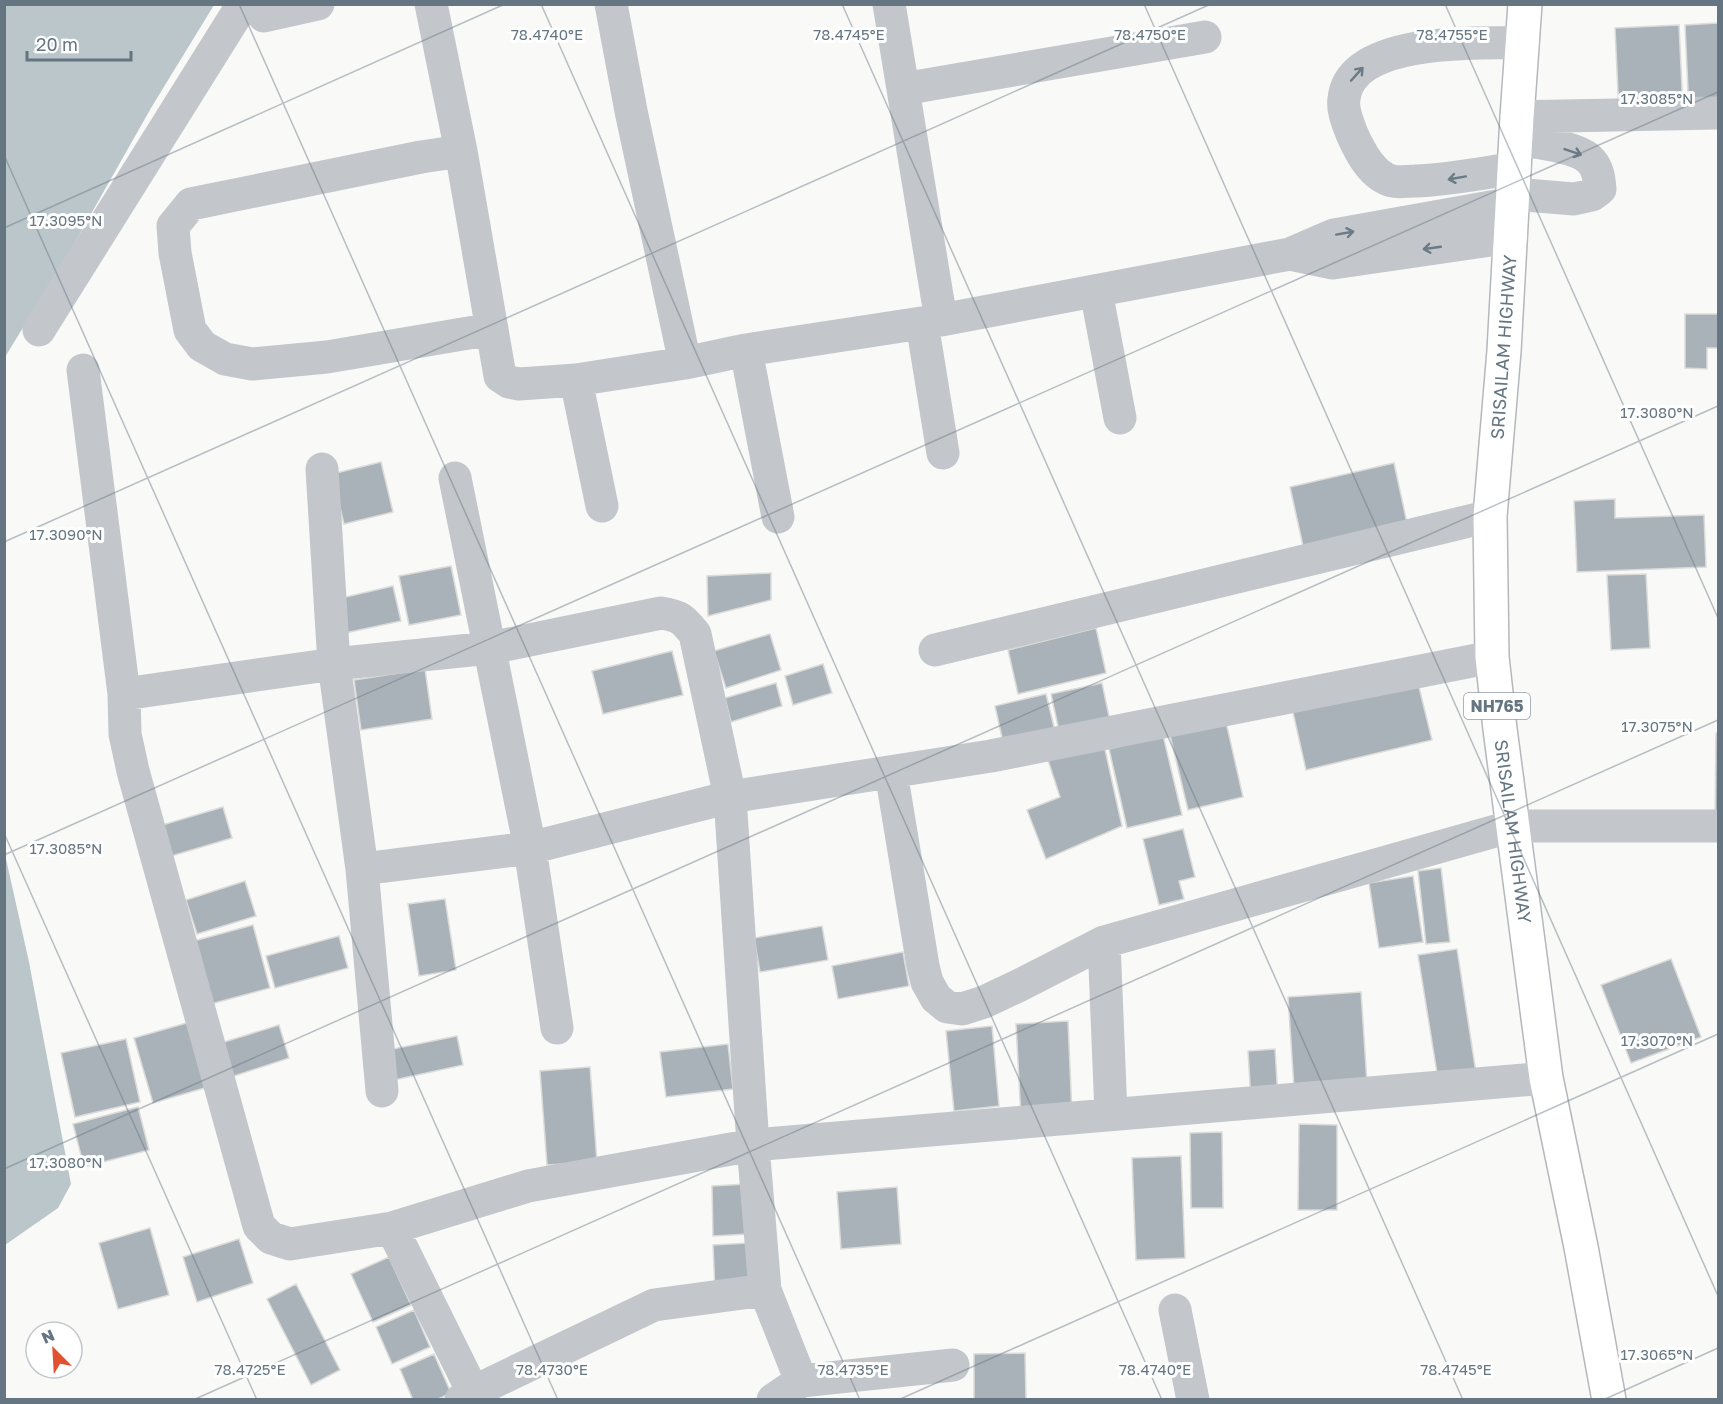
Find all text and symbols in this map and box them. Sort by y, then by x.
scale bar [27,24,130,62]
text: 78.4740°E [511,25,583,43]
text: 78.4745°E [813,25,885,43]
text: 78.4750°E [1114,25,1186,43]
text: 78.4755°E [1416,25,1488,43]
text: 20 m [36,33,78,55]
one-way arrow [1350,67,1364,82]
text: 17.3085°N [1621,89,1693,107]
one-way arrow [1563,147,1582,158]
one-way arrow [1448,172,1468,183]
text: 17.3095°N [30,211,102,229]
one-way arrow [1334,227,1354,238]
one-way arrow [1423,242,1442,253]
street label: SRISAILAM HIGHWAY [1486,253,1520,440]
text: 17.3080°N [1620,403,1694,421]
text: 17.3090°N [29,525,103,543]
road number: NH765 [1464,693,1530,719]
text: 17.3075°N [1621,717,1693,735]
street label: SRISAILAM HIGHWAY [1491,738,1537,925]
text: 17.3085°N [30,839,102,857]
text: 17.3070°N [1621,1031,1693,1049]
text: 17.3080°N [29,1153,103,1171]
north arrow [24,1320,84,1380]
text: N [38,1325,58,1348]
text: 17.3065°N [1621,1345,1693,1363]
text: 78.4725°E [214,1360,286,1378]
text: 78.4730°E [516,1360,588,1378]
text: 78.4735°E [817,1360,889,1378]
text: 78.4740°E [1119,1360,1191,1378]
text: 78.4745°E [1420,1360,1492,1378]

